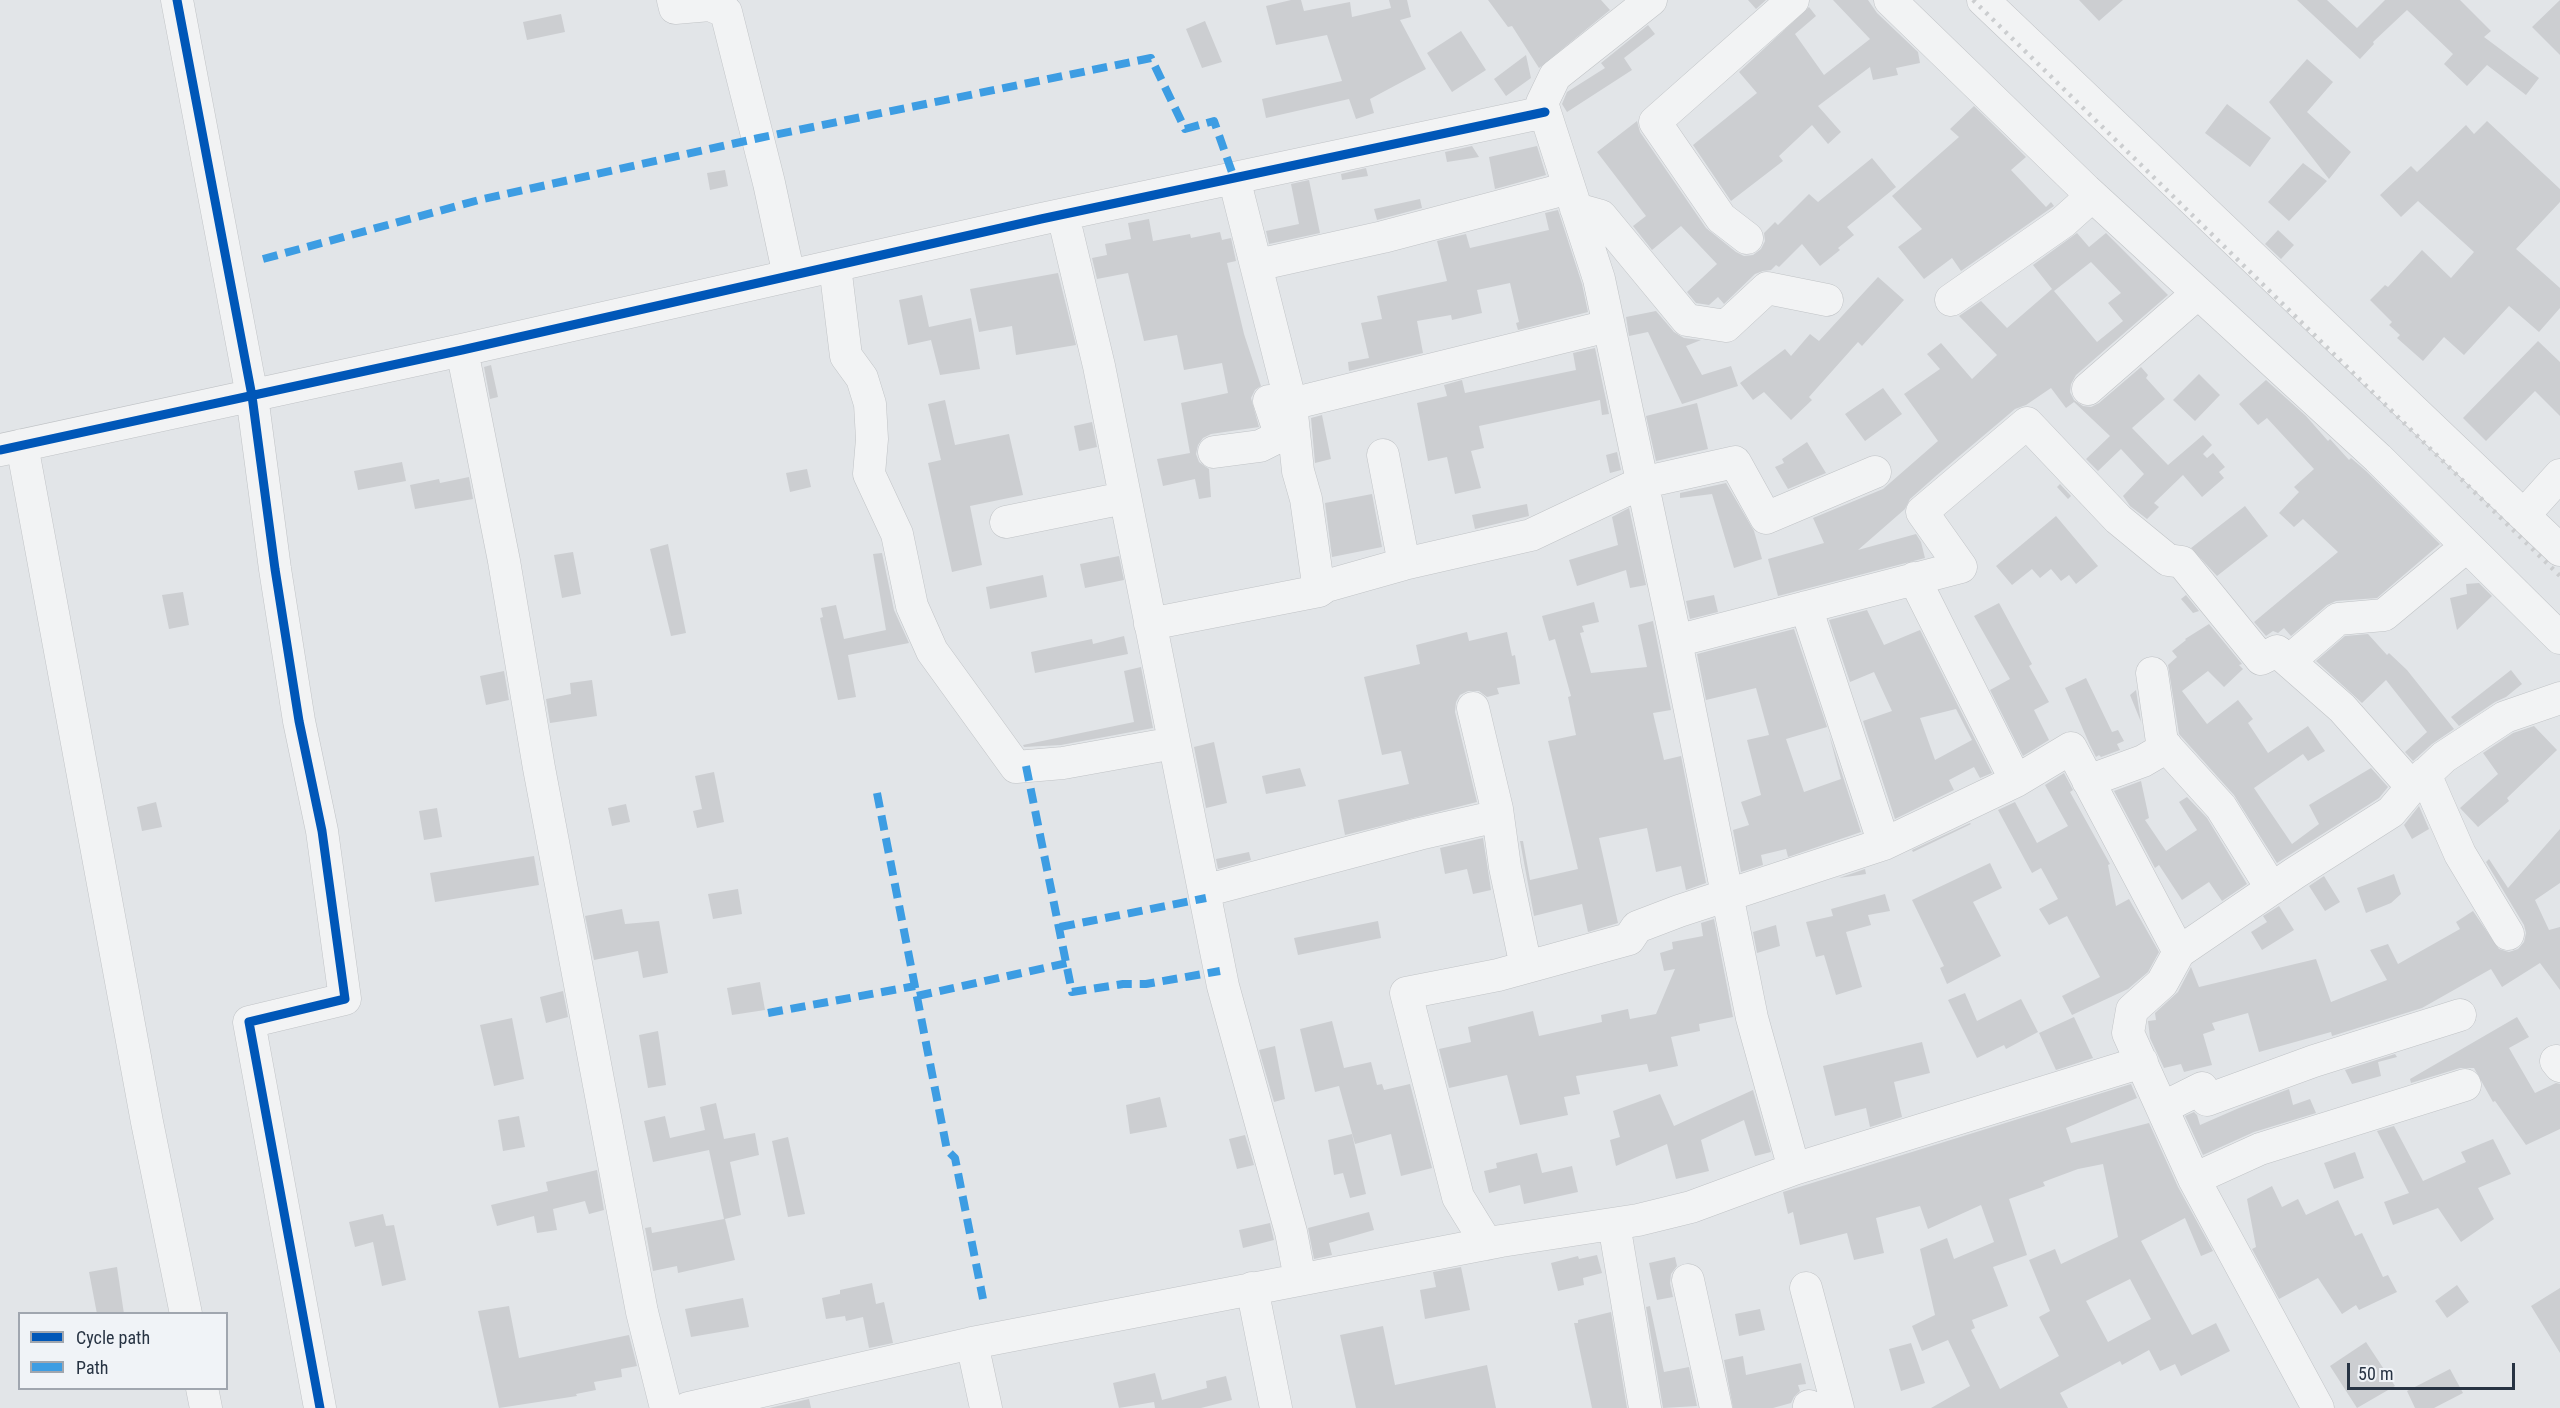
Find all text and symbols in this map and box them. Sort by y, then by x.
legend [18,1312,228,1390]
text: Cycle path [76,1327,150,1348]
scale bar [2350,1351,2518,1389]
text: Path [76,1357,109,1378]
text: 50 m [2358,1363,2393,1384]

